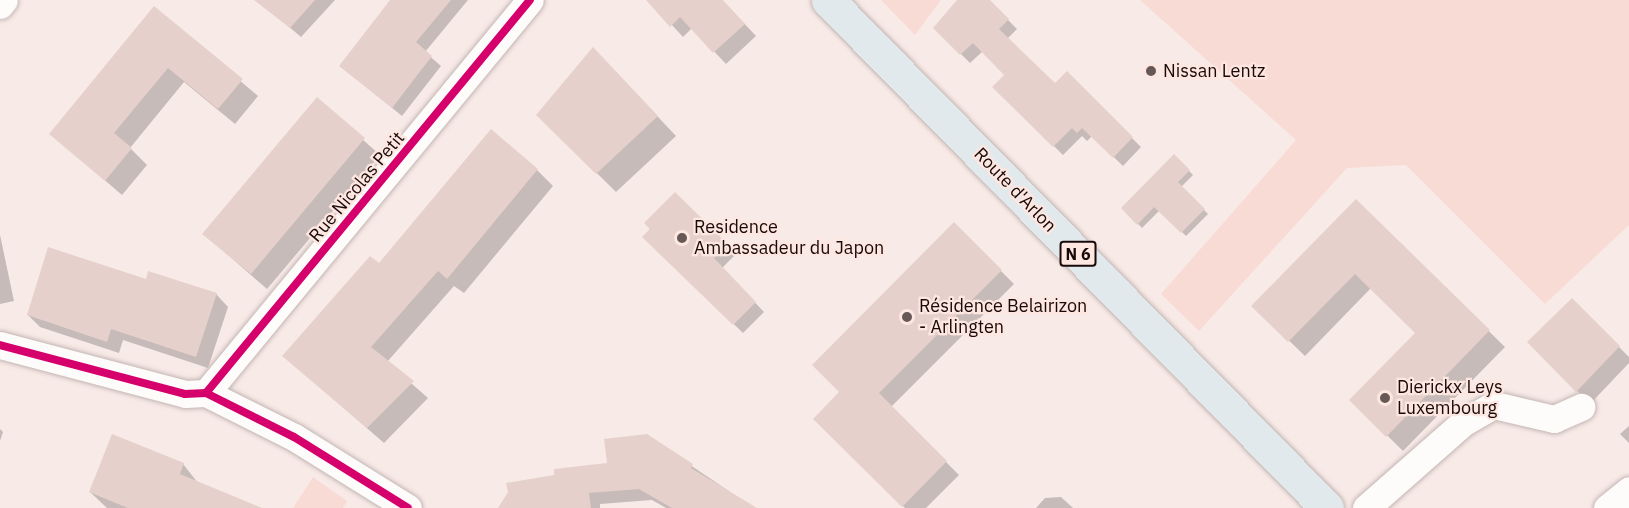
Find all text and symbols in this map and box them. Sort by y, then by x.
place label: Nissan Lentz [1163,60,1265,82]
marker: Nissan Lentz [1144,64,1158,78]
street label: Rue Nicolas Petit [305,128,409,246]
street label: Route d'Arlon [969,143,1061,237]
place label: Residence Ambassadeur du Japon [694,217,884,260]
marker: Residence Ambassadeur du Japon [675,231,689,245]
road number: N 6 [1058,241,1098,267]
place label: Résidence Belairizon - Arlingten [919,296,1087,338]
marker: Résidence Belairizon - Arlingten [900,310,914,324]
place label: Dierickx Leys Luxembourg [1397,377,1503,420]
marker: Dierickx Leys Luxembourg [1378,391,1392,405]

